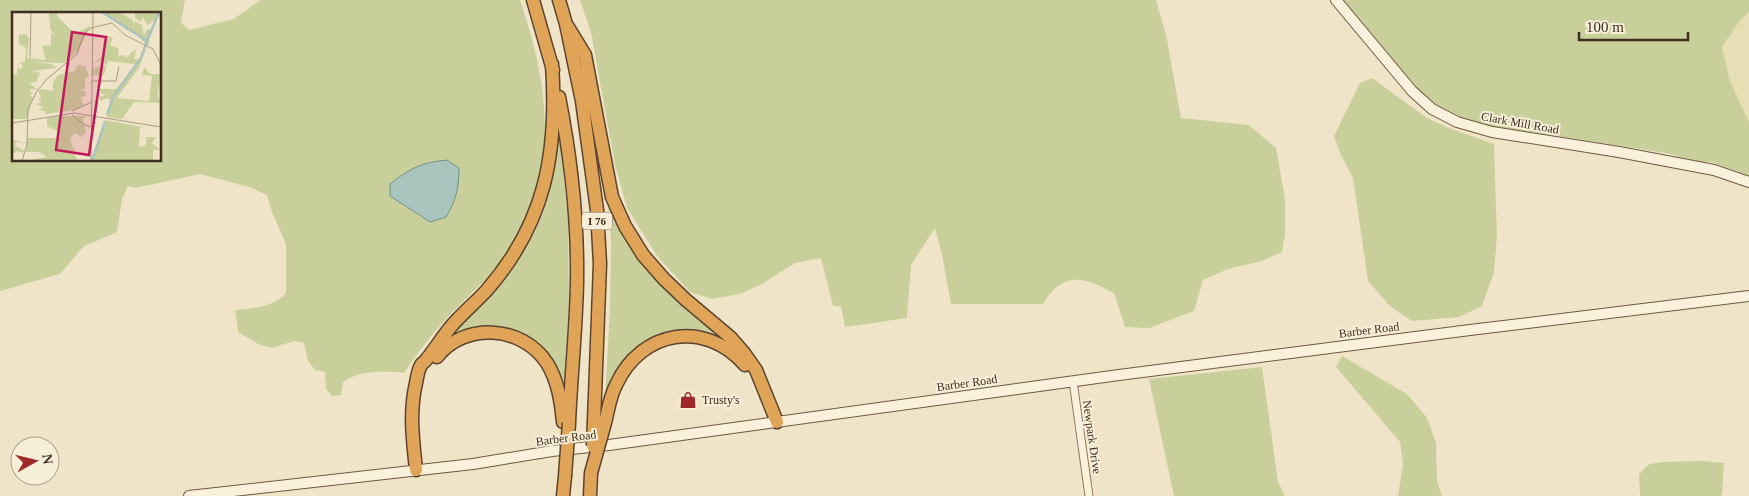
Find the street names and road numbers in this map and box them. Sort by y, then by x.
street label: Clark Mill Road [1480,109,1560,137]
road number: I 76 [582,212,612,230]
street label: Barber Road [1338,319,1400,341]
street label: Barber Road [936,372,998,394]
street label: Newpark Drive [1080,399,1104,475]
street label: Barber Road [535,427,597,449]

